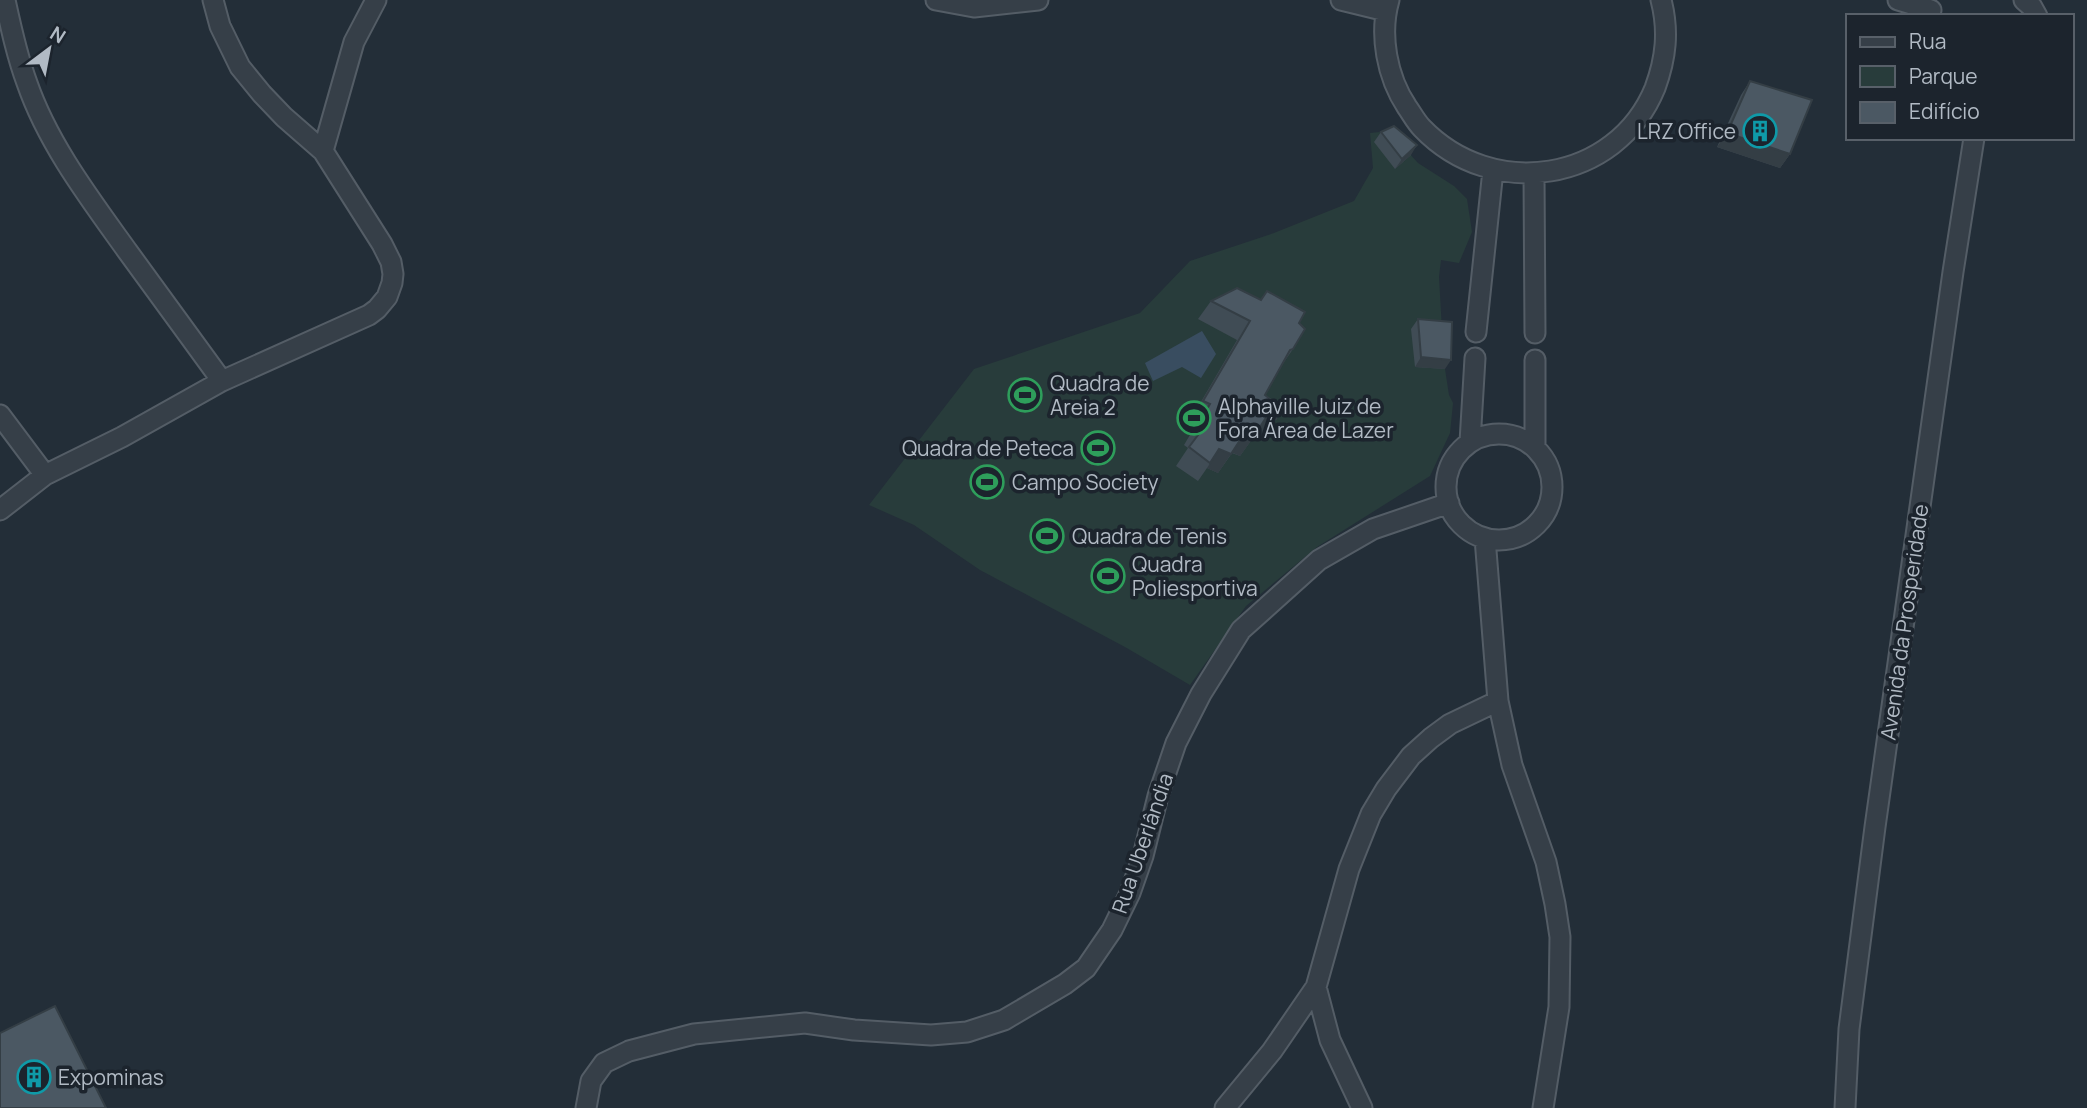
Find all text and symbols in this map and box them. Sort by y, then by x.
north arrow [14,14,84,84]
legend [1846,14,2073,140]
text: N [45,20,71,49]
text: Rua [1909,27,1946,55]
text: Parque [1909,62,1978,90]
text: Edifício [1909,97,1980,125]
building icon: LRZ Office [1741,112,1779,150]
place label: LRZ Office [1637,117,1736,145]
place label: Quadra de Areia 2 [1050,369,1150,421]
sports icon: Quadra de Areia 2 [1006,376,1044,414]
place label: Alphaville Juiz de Fora Área de Lazer [1218,392,1394,444]
sports icon: Alphaville Juiz de Fora Área de Lazer [1175,399,1213,437]
sports icon: Quadra de Peteca [1079,429,1117,467]
place label: Quadra de Peteca [902,434,1074,462]
sports icon: Campo Society [968,463,1006,501]
place label: Campo Society [1012,468,1159,496]
street label: Avenida da Prosperidade [1874,502,1934,742]
sports icon: Quadra de Tenis [1028,517,1066,555]
place label: Quadra de Tenis [1072,522,1227,550]
place label: Quadra Poliesportiva [1132,550,1258,602]
sports icon: Quadra Poliesportiva [1089,557,1127,595]
street label: Rua Uberlândia [1105,769,1179,917]
building icon: Expominas [15,1058,53,1096]
place label: Expominas [58,1063,164,1091]

